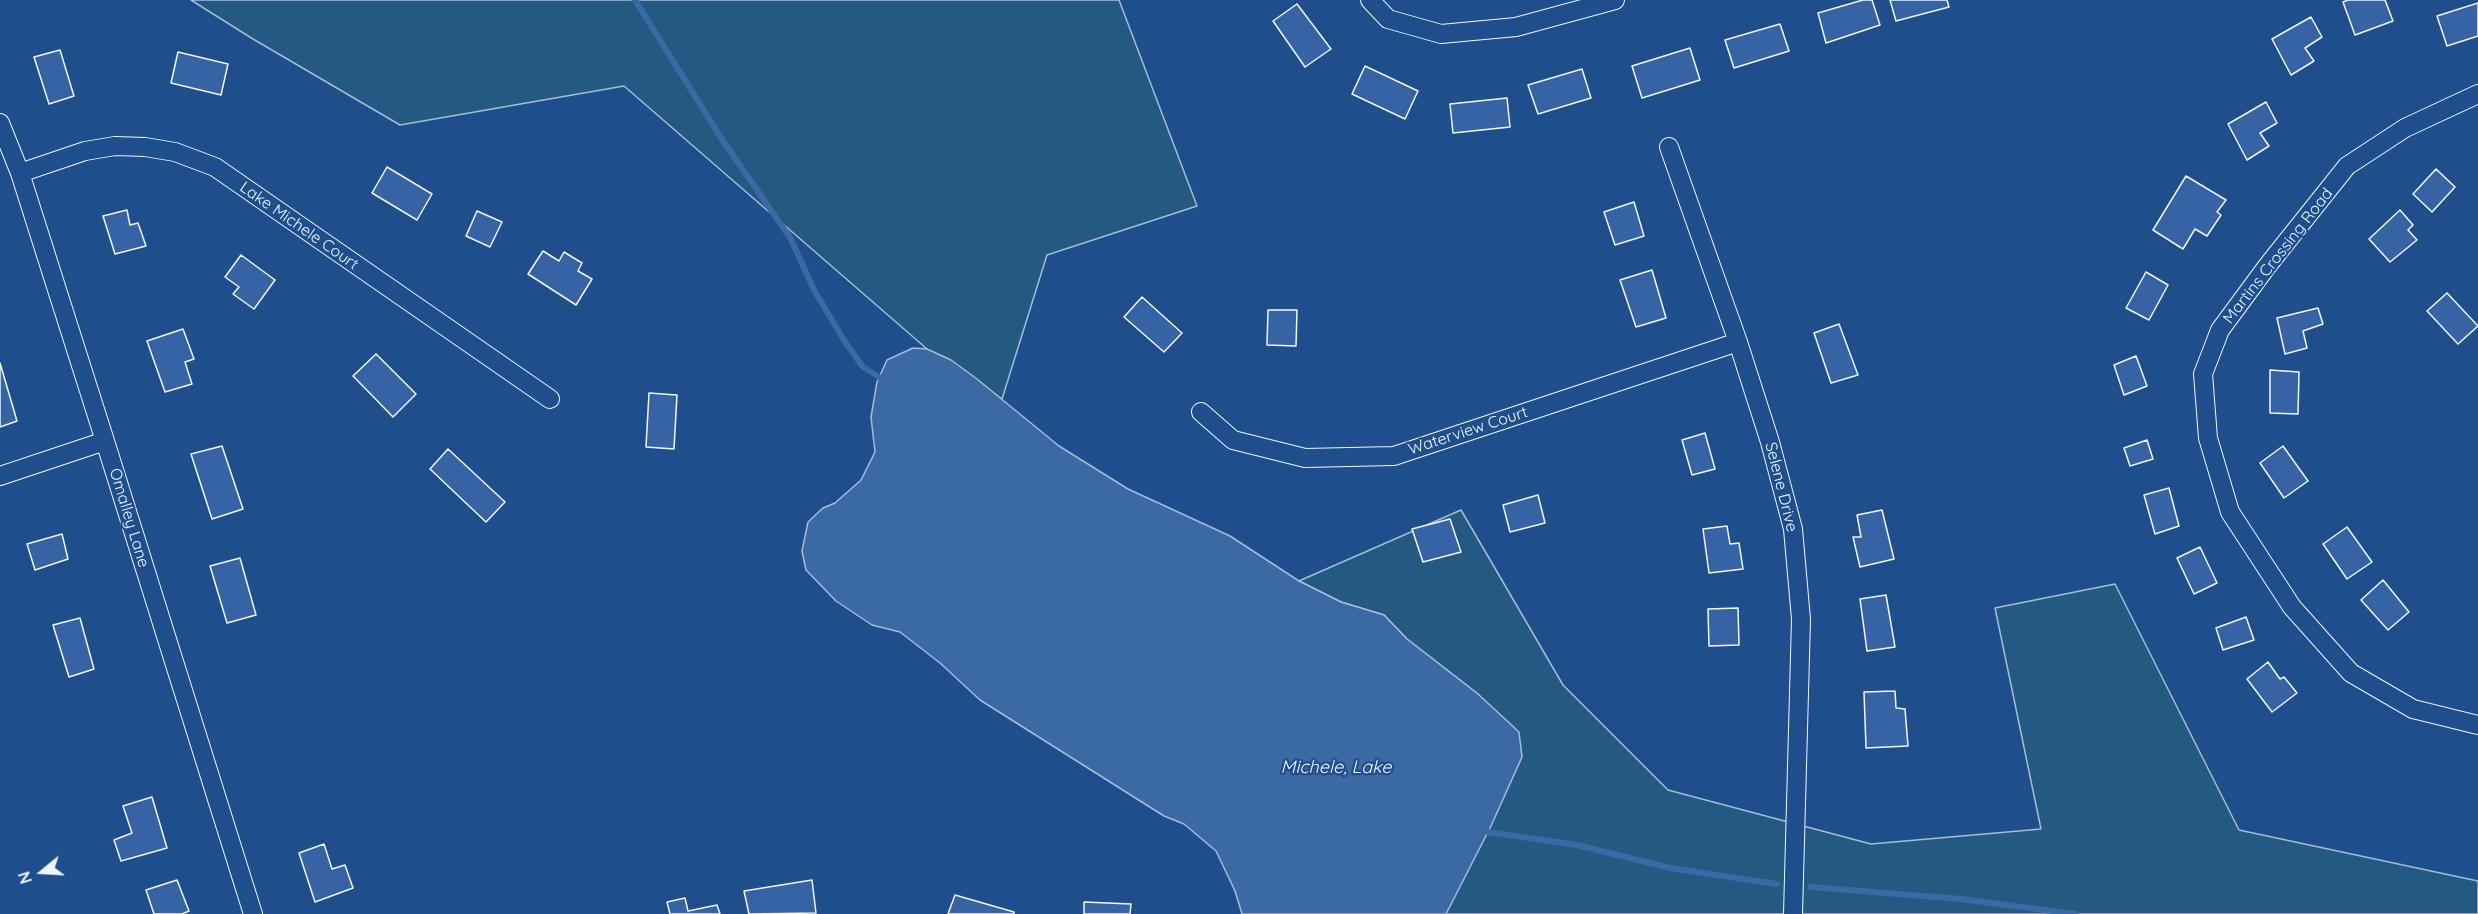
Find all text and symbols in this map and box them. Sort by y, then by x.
street label: Lake Michele Court [236,178,362,274]
street label: Martins Crossing Road [2219,184,2337,328]
street label: Waterview Court [1406,403,1530,459]
street label: Selene Drive [1761,440,1801,534]
street label: Omalley Lane [105,466,153,570]
water label: Michele, Lake [1281,757,1391,779]
north arrow [12,842,72,902]
text: N [14,869,36,886]

